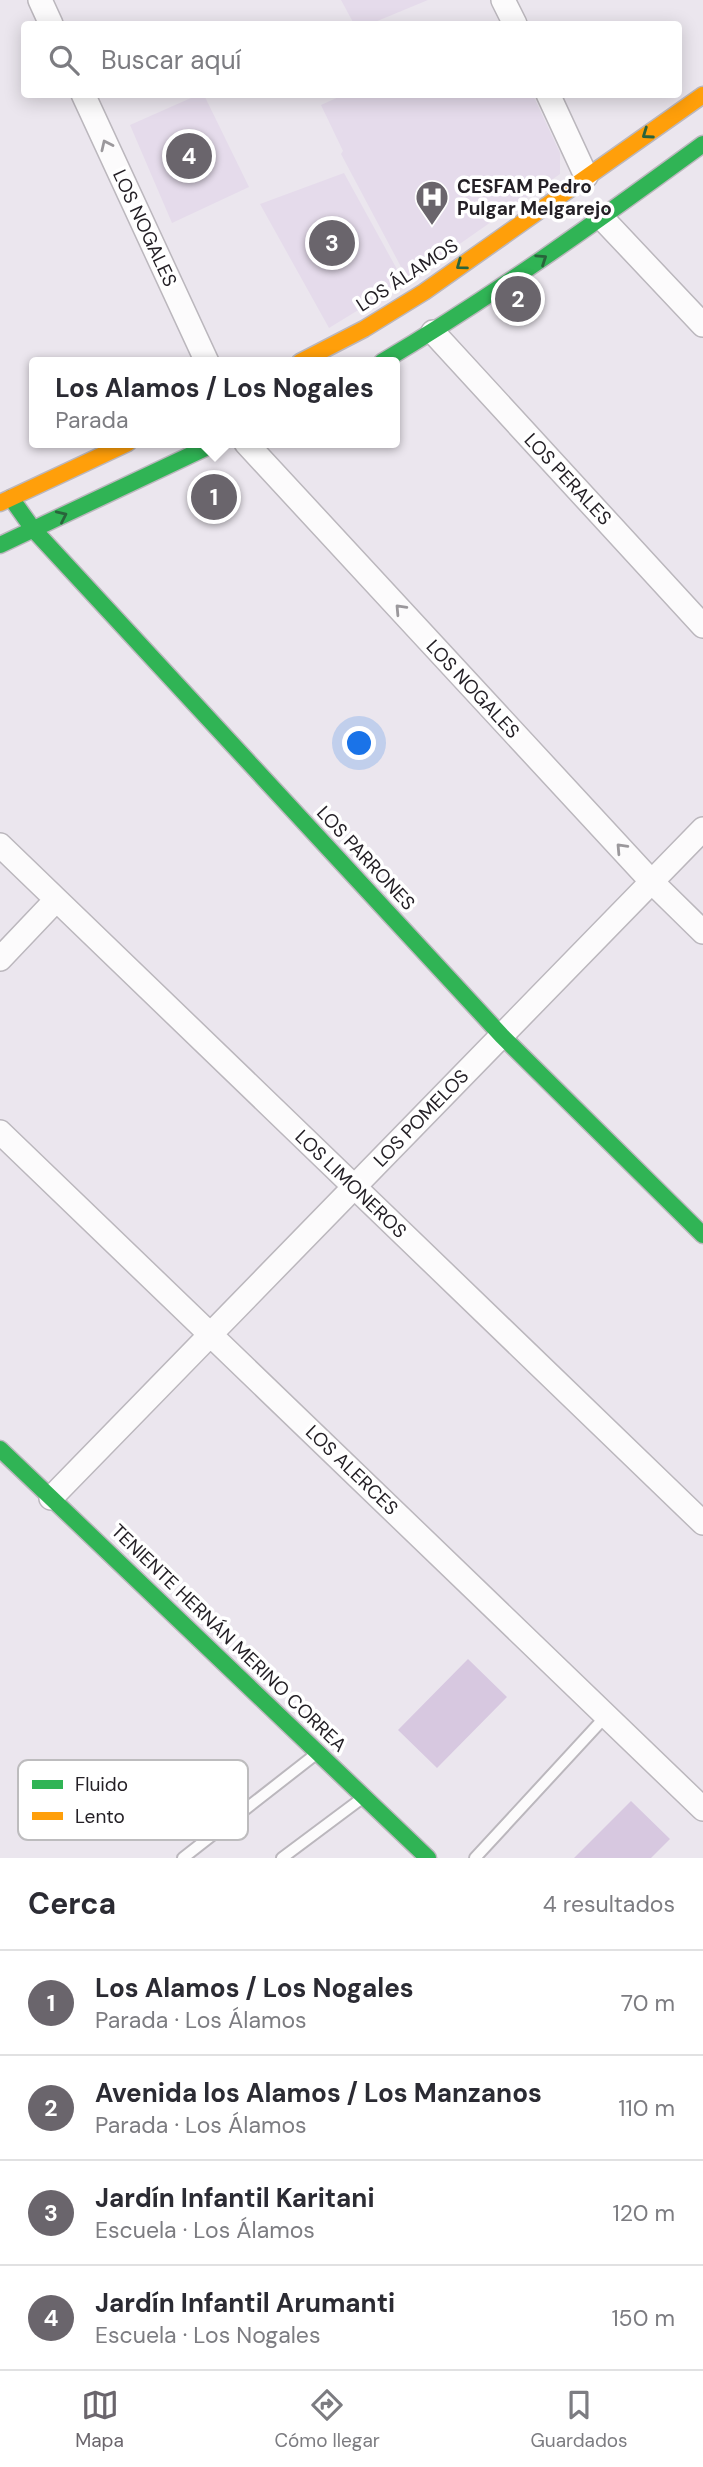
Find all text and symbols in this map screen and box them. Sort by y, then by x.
search box [21,21,682,98]
icon: search [45,41,83,79]
text: Buscar aquí [101,43,241,77]
one-way arrow [642,126,655,138]
pin: 4 [166,130,212,182]
one-way arrow [101,139,115,152]
street label: LOS NOGALES [107,166,183,290]
place label: CESFAM Pedro Pulgar Melgarejo [457,174,612,221]
hospital icon: CESFAM Pedro Pulgar Melgarejo [413,178,451,227]
pin: 3 [309,217,355,269]
street label: LOS ÁLAMOS [351,233,463,317]
one-way arrow [534,255,547,267]
one-way arrow [456,257,469,269]
pin: 2 [495,273,541,325]
popup [29,357,400,448]
text: Los Alamos / Los Nogales [55,371,374,405]
text: Parada [55,405,128,435]
street label: LOS PERALES [519,428,617,530]
pin: 1 [191,471,237,523]
one-way arrow [55,510,67,524]
one-way arrow [396,604,408,617]
street label: LOS NOGALES [421,634,525,744]
your location [342,726,376,760]
street label: LOS PARRONES [311,801,421,915]
one-way arrow [616,843,629,856]
street label: LOS POMELOS [368,1064,474,1172]
street label: LOS LIMONEROS [290,1124,412,1244]
street label: LOS ALERCES [300,1419,404,1521]
street label: TENIENTE HERNÁN MERINO CORREA [106,1519,352,1758]
legend [18,1760,248,1840]
text: Fluido [75,1772,128,1797]
text: Lento [75,1804,125,1829]
text: Cerca [28,1884,116,1923]
text: 4 resultados [543,1889,675,1919]
text: Los Alamos / Los Nogales [95,1971,414,2005]
text: 1 [47,1988,55,2018]
text: 70 m [621,1988,675,2018]
text: Parada · Los Álamos [95,2005,307,2035]
text: Avenida los Alamos / Los Manzanos [95,2076,542,2110]
text: 2 [44,2093,58,2123]
text: 110 m [618,2093,675,2123]
text: Parada · Los Álamos [95,2110,307,2140]
text: Jardín Infantil Karitani [95,2181,375,2215]
text: 3 [44,2198,58,2228]
text: 120 m [612,2198,675,2228]
text: Escuela · Los Álamos [95,2215,315,2245]
text: Jardín Infantil Arumanti [95,2286,395,2320]
text: 4 [44,2303,58,2333]
text: 150 m [611,2303,675,2333]
text: Escuela · Los Nogales [95,2320,320,2350]
tab: Mapa [75,2386,124,2453]
tab: Cómo llegar [274,2386,380,2453]
tab: Guardados [530,2386,628,2453]

